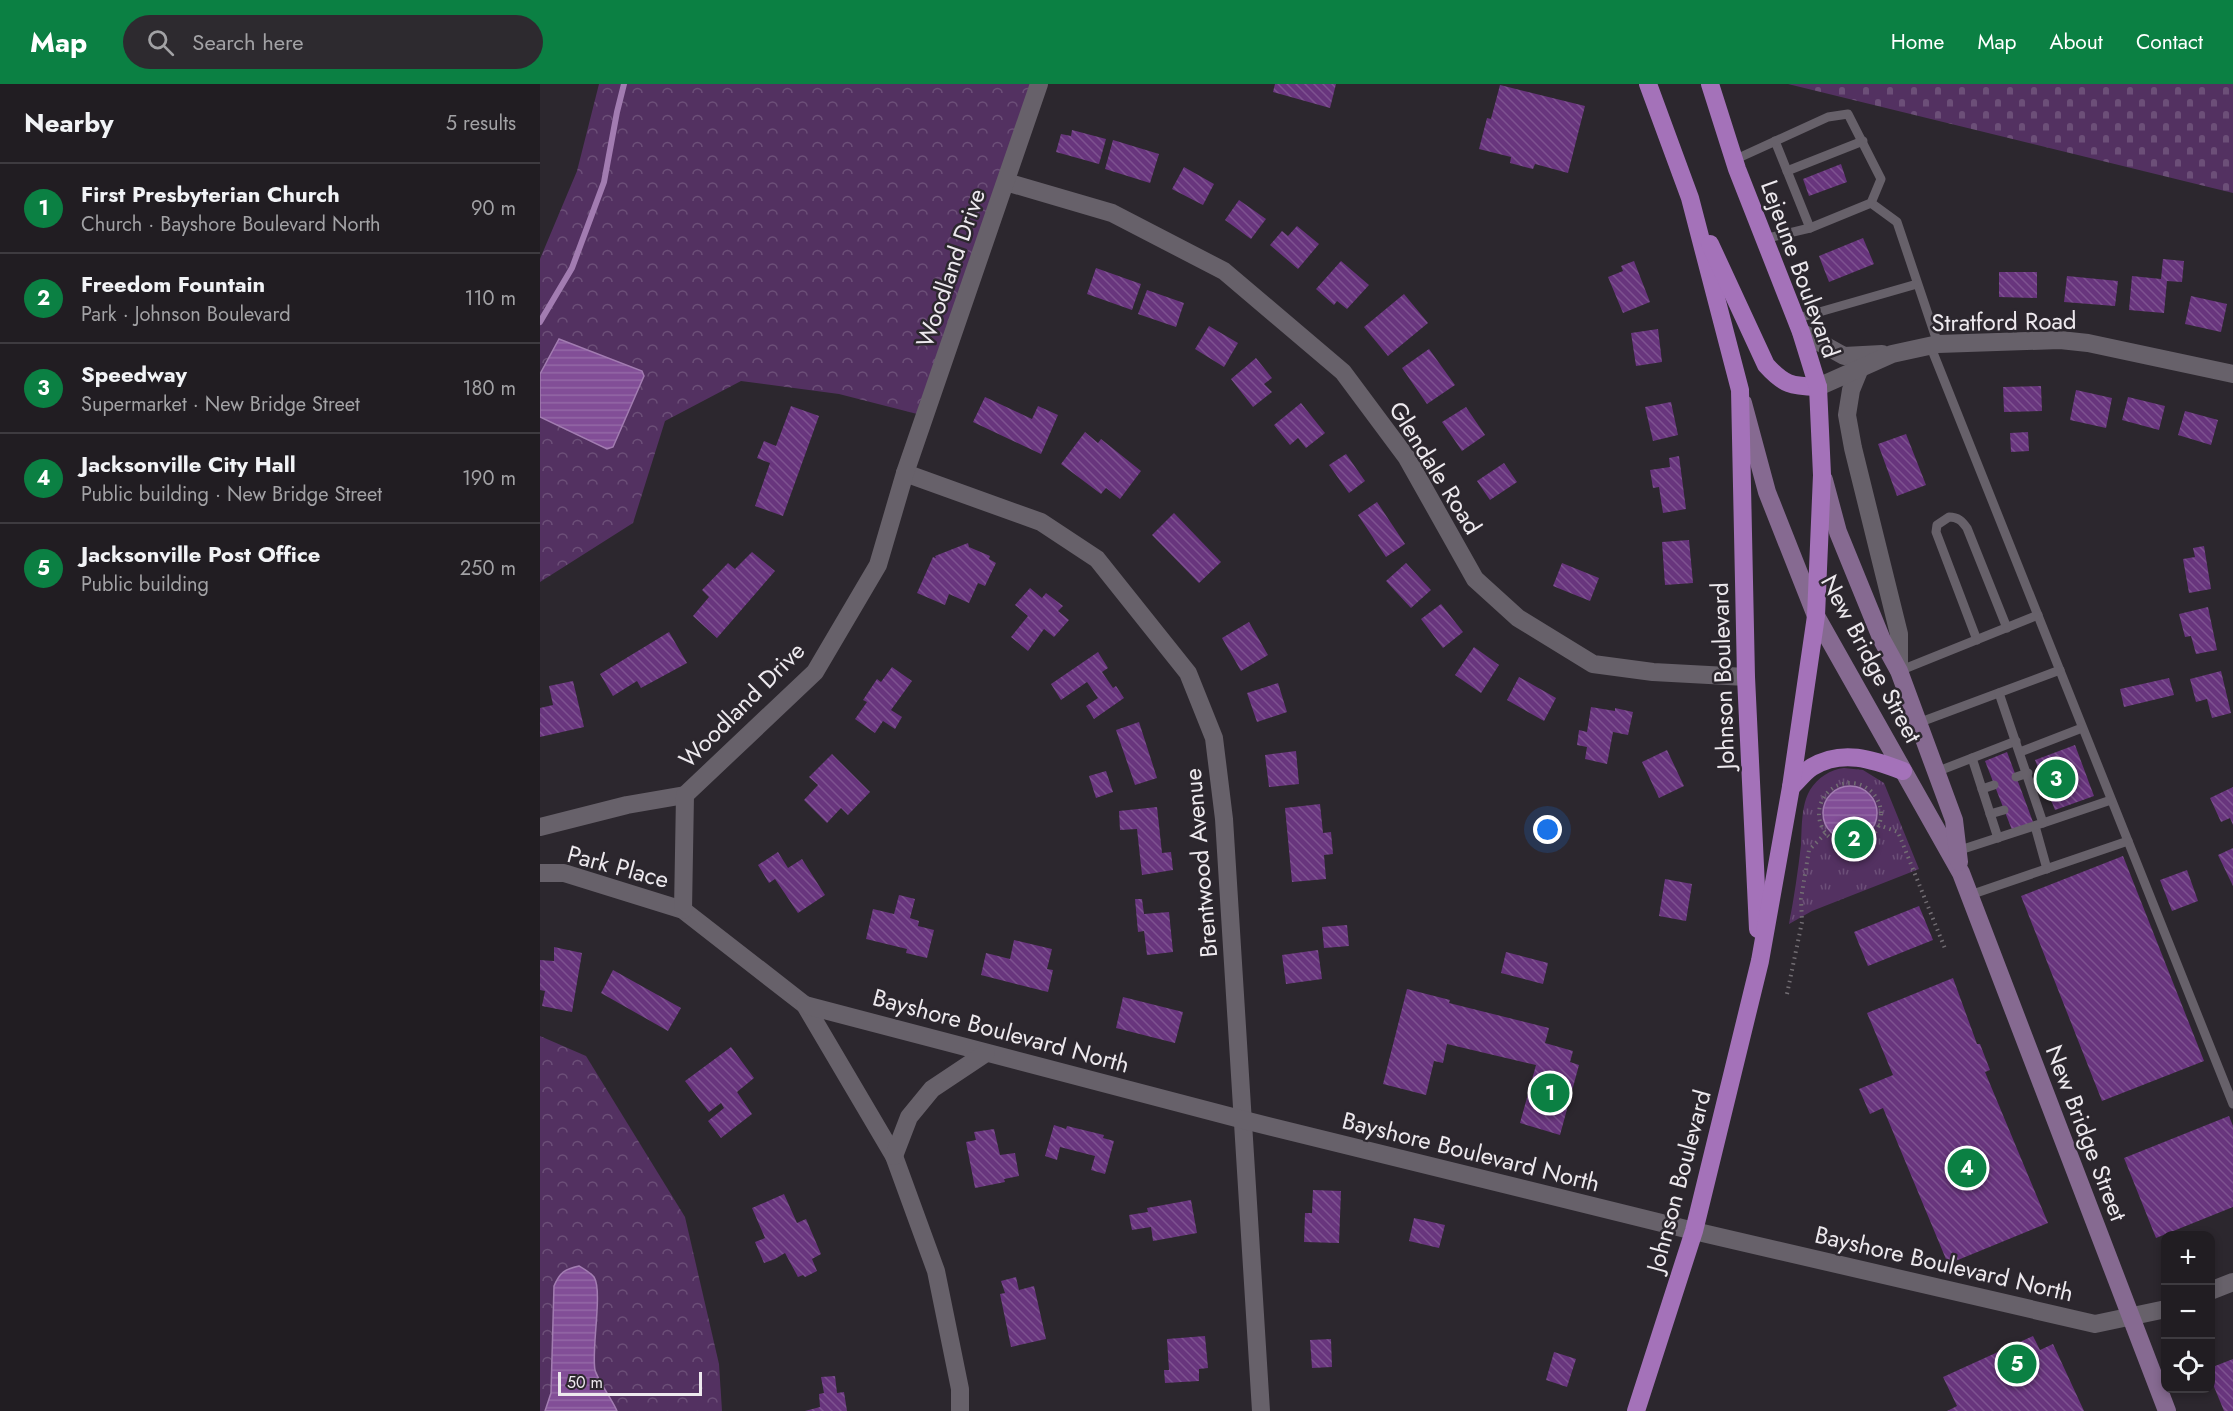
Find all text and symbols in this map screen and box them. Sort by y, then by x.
search box [123,15,543,69]
text: Map [30,22,87,63]
icon: search [144,26,177,59]
text: Search here [192,26,304,58]
text: Home [1891,27,1944,57]
text: Map [1977,27,2017,57]
text: About [2050,27,2103,57]
text: Contact [2136,27,2203,57]
text: Nearby [24,104,113,142]
text: 5 results [446,109,516,138]
street label: Lejeune Boulevard [1752,175,1849,363]
text: First Presbyterian Church [81,178,340,210]
street label: Woodland Drive [907,184,994,352]
text: 1 [38,194,49,223]
text: 90 m [471,194,516,223]
text: Church · Bayshore Boulevard North [81,210,381,239]
text: Freedom Fountain [81,268,265,300]
text: 2 [37,284,50,313]
text: 110 m [464,284,516,313]
text: Park · Johnson Boulevard [81,300,291,329]
street label: Stratford Road [1931,303,2077,340]
text: Speedway [81,358,187,390]
text: 3 [37,374,50,403]
text: 180 m [462,374,516,403]
text: Supermarket · New Bridge Street [81,390,360,419]
street label: Glendale Road [1381,394,1490,541]
text: Jacksonville City Hall [81,448,296,480]
text: 4 [37,464,50,493]
text: 190 m [462,464,516,493]
text: Public building · New Bridge Street [81,480,382,509]
text: Jacksonville Post Office [81,538,320,570]
text: 5 [37,554,50,583]
text: 250 m [460,554,516,583]
street label: New Bridge Street [1812,568,1931,749]
text: Public building [81,570,209,599]
street label: Johnson Boulevard [1702,582,1743,773]
street label: Woodland Drive [671,634,813,776]
pin: 3 [2036,756,2076,802]
street label: Brentwood Avenue [1175,767,1226,959]
your location [1533,815,1562,844]
pin: 2 [1834,816,1874,861]
street label: Park Place [563,836,673,897]
street label: Bayshore Boulevard North [869,979,1133,1082]
street label: New Bridge Street [2037,1040,2136,1226]
pin: 1 [1530,1070,1570,1116]
street label: Johnson Boulevard [1637,1086,1720,1279]
street label: Bayshore Boulevard North [1339,1103,1604,1200]
pin: 4 [1948,1146,1986,1190]
street label: Bayshore Boulevard North [1811,1217,2077,1310]
map controls [2161,1231,2215,1393]
button: + [2161,1231,2215,1285]
button: − [2161,1285,2215,1339]
button: locate [2161,1339,2215,1393]
pin: 5 [1998,1342,2036,1386]
scale bar [558,1369,702,1396]
text: 50 m [567,1371,603,1394]

